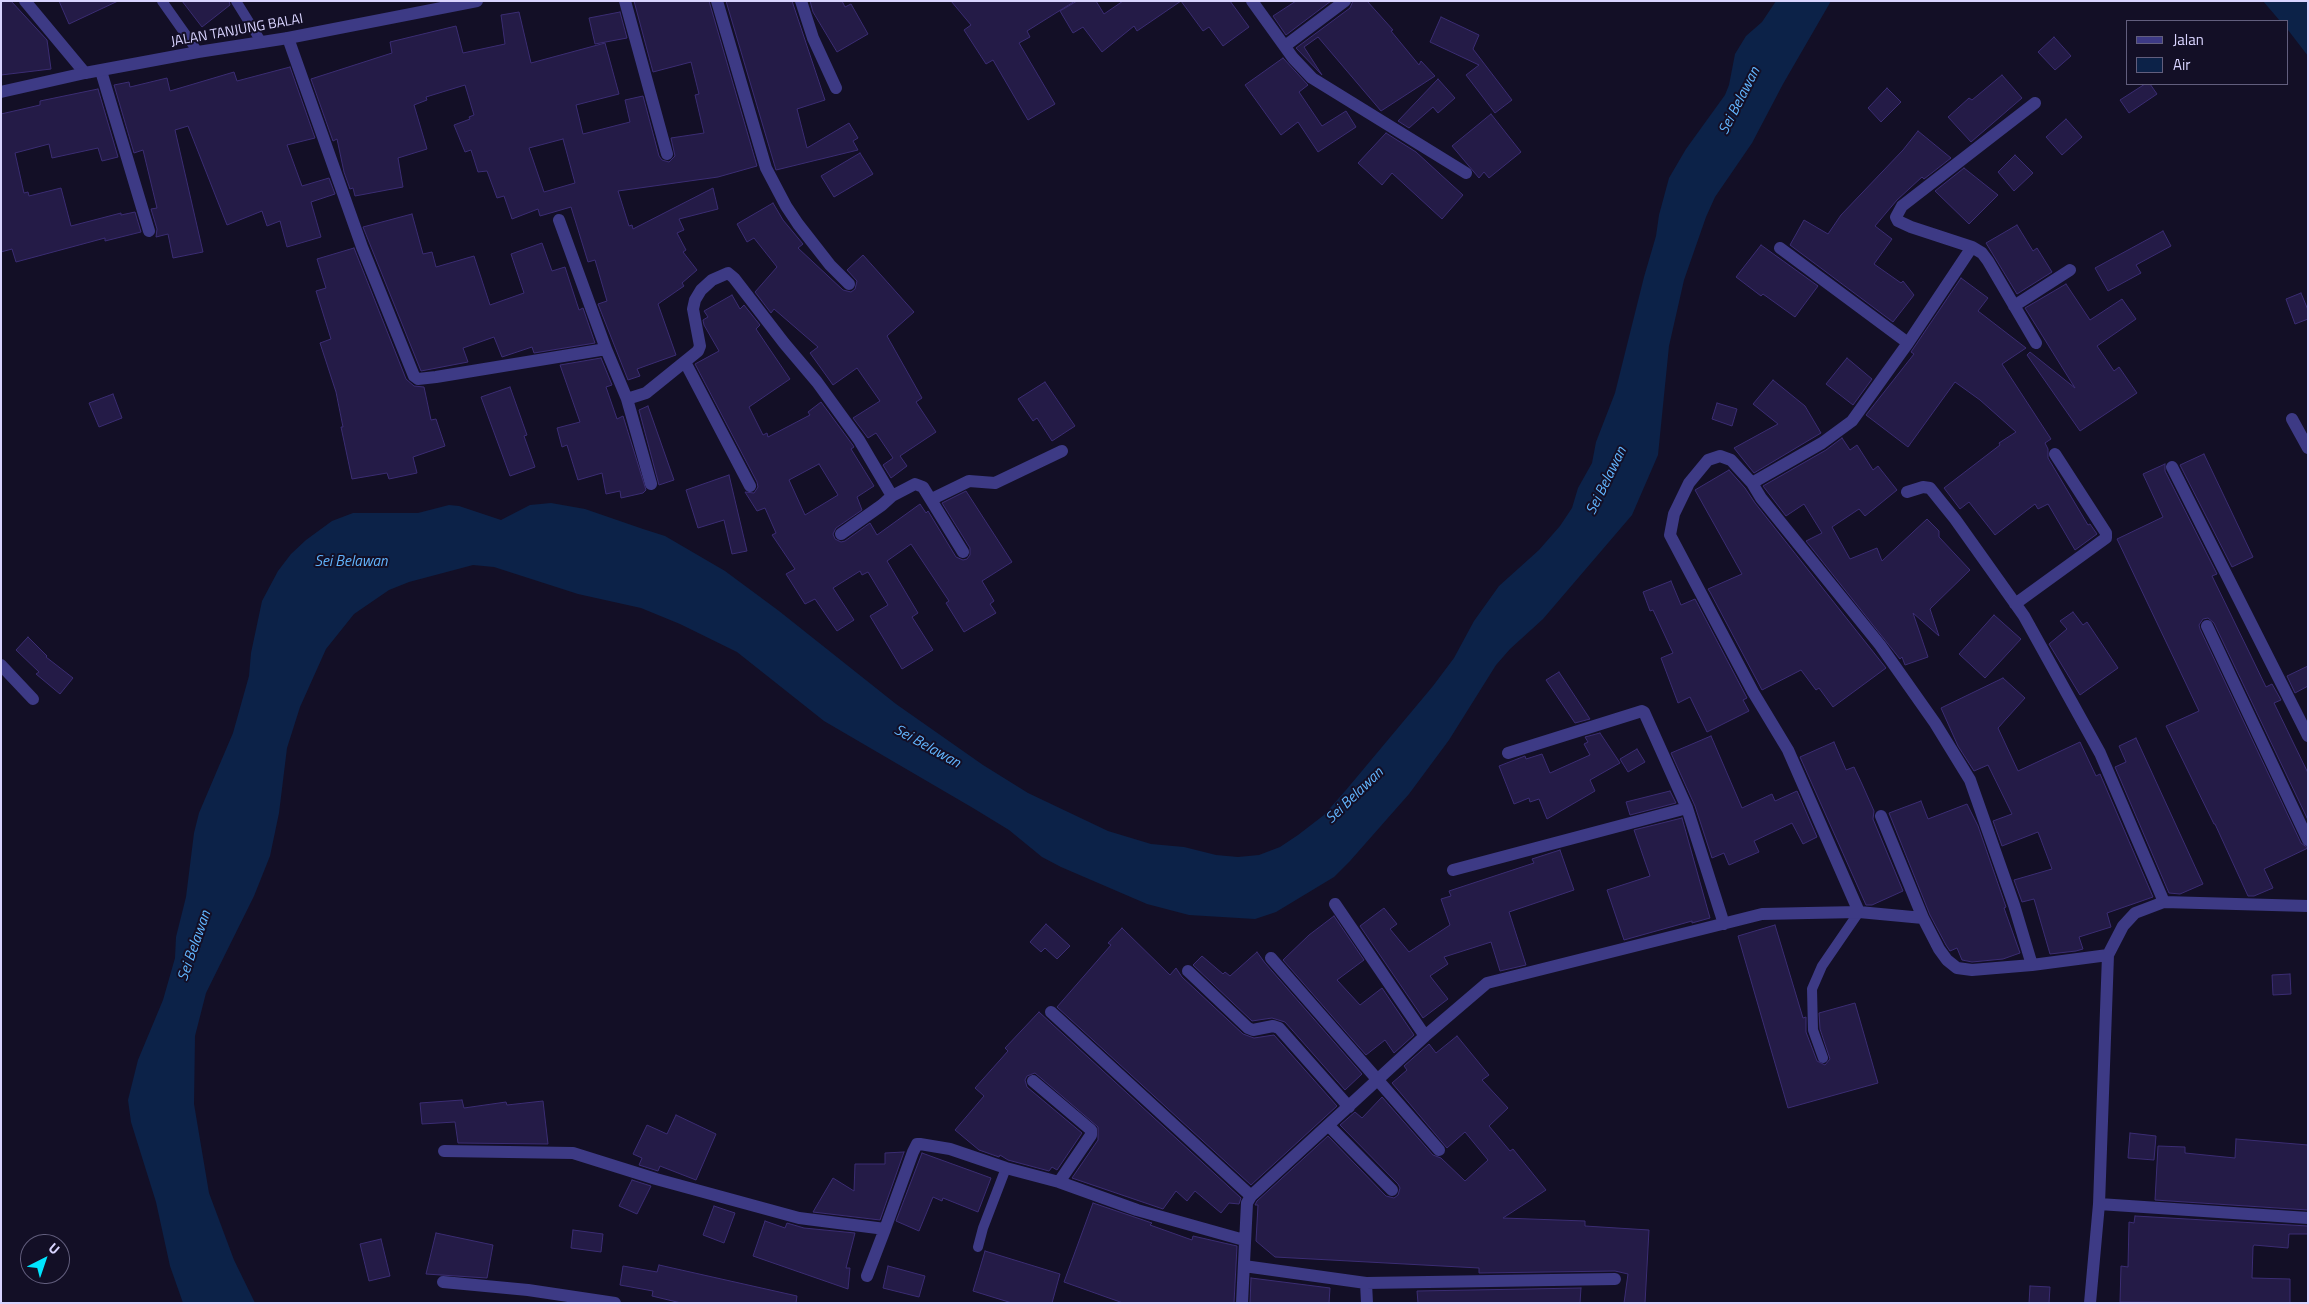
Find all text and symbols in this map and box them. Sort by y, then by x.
street label: JALAN TANJUNG BALAI [170,11,304,51]
legend [2126,20,2289,85]
text: Jalan [2173,28,2204,51]
text: Air [2173,53,2190,76]
water label: Sei Belawan [1715,64,1765,138]
water label: Sei Belawan [1583,444,1631,518]
water label: Sei Belawan [315,553,387,571]
water label: Sei Belawan [891,721,963,773]
water label: Sei Belawan [1323,764,1387,828]
water label: Sei Belawan [175,909,215,983]
north arrow [20,1234,70,1284]
text: U [44,1237,65,1259]

